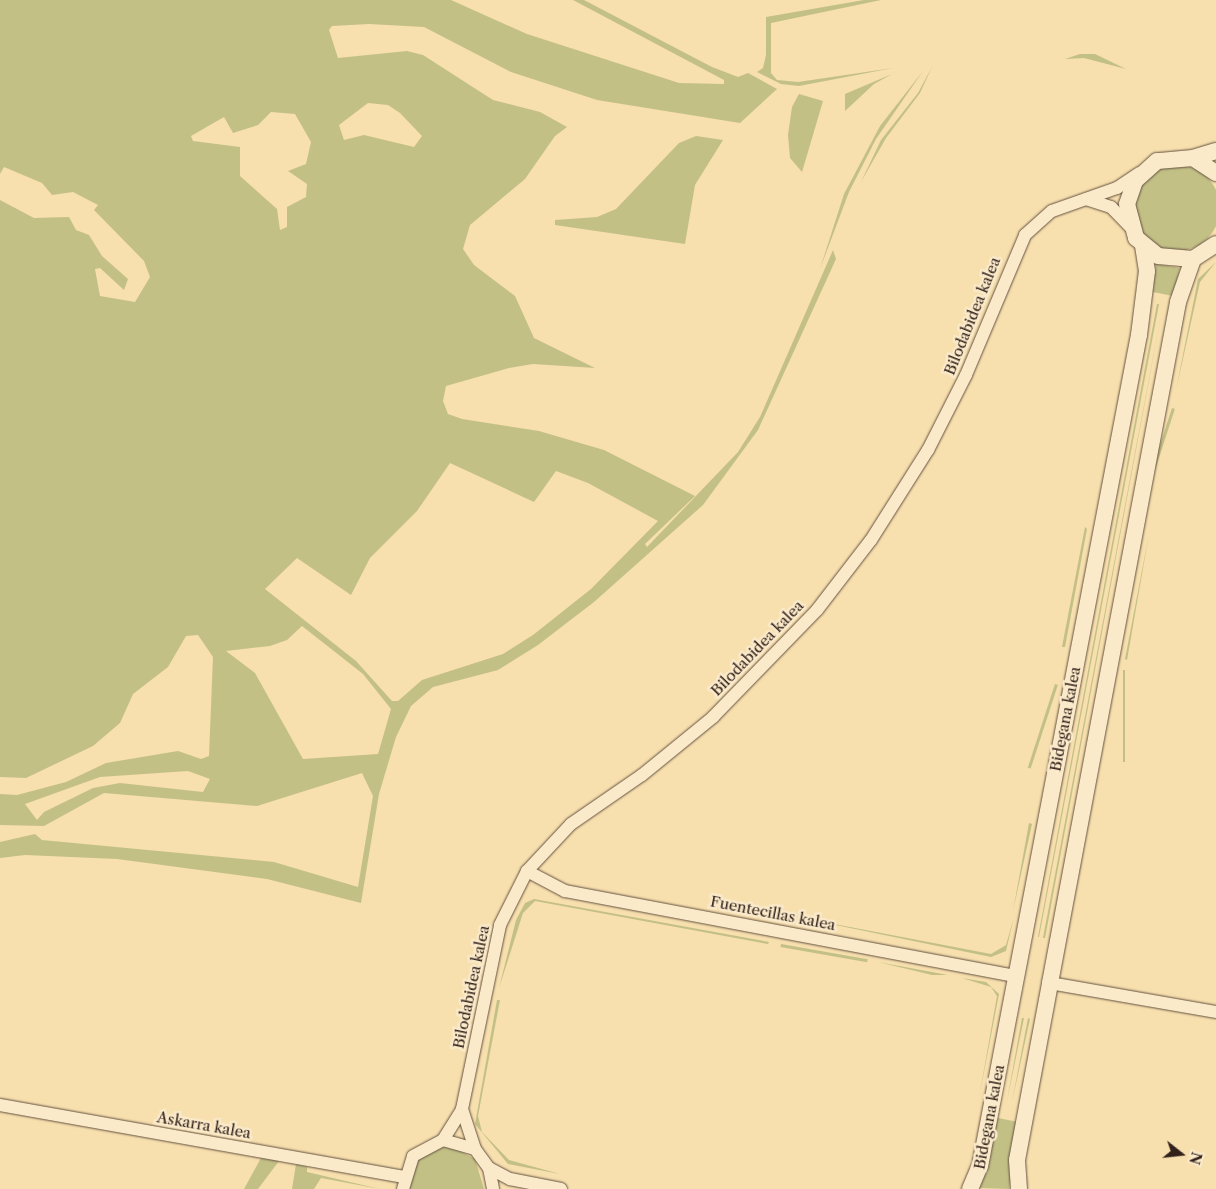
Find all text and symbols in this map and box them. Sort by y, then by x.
street label: Bilodabidea kalea [940,254,1004,378]
street label: Bilodabidea kalea [707,597,807,699]
street label: Bidegana kalea [1046,665,1084,773]
street label: Fuentecillas kalea [709,892,837,934]
street label: Bilodabidea kalea [449,924,493,1050]
street label: Bidegana kalea [970,1063,1008,1171]
street label: Askarra kalea [155,1108,253,1142]
north arrow [1156,1129,1206,1179]
text: N [1185,1150,1206,1166]

